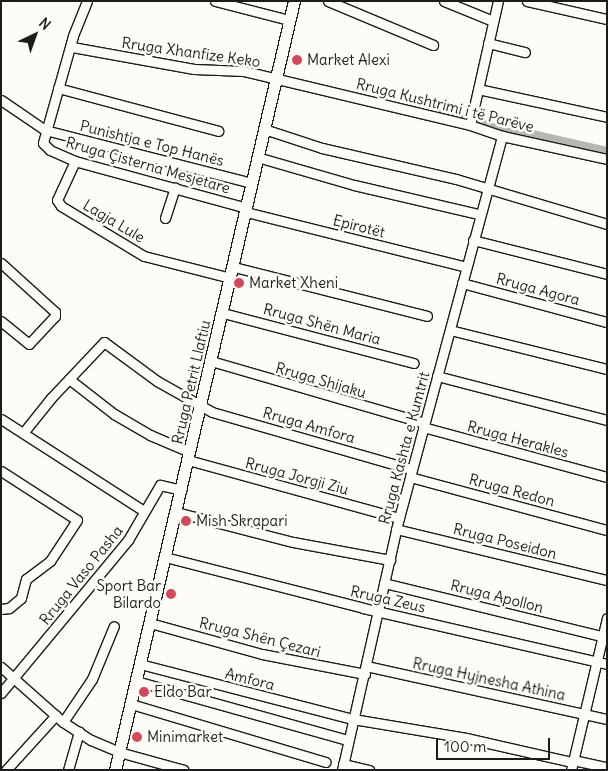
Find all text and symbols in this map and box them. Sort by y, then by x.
north arrow [10,10,60,60]
text: N [35,14,55,34]
street label: Rruga Xhanfize Keko [121,33,261,71]
place label: Market Alexi [307,51,390,69]
marker: Market Alexi [291,54,303,66]
street label: Rruga Kushtrimi i të Parëve [354,74,536,136]
street label: Punishtja e Top Hanës [78,116,226,170]
street label: Rruga Çisterna Mesjetare [64,133,232,197]
street label: Lagja Lule [80,196,148,246]
street label: Epirotët [331,211,387,241]
street label: Rruga Agora [494,269,582,309]
place label: Market Xheni [249,274,338,292]
marker: Market Xheni [233,277,245,289]
street label: Rruga Shën Maria [261,300,383,348]
street label: Rruga Petrit Llaftiu [168,318,214,446]
street label: Rruga Shijaku [274,358,368,402]
street label: Rruga Kashta e Kumtrit [375,370,433,526]
street label: Rruga Amfora [261,403,357,447]
street label: Rruga Herakles [465,417,571,461]
street label: Rruga Jorgji Ziu [243,454,351,498]
street label: Rruga Redon [467,470,557,510]
place label: Mish Skrapari [196,512,288,530]
marker: Mish Skrapari [180,515,192,527]
street label: Rruga Poseidon [451,519,559,563]
street label: Rruga Vaso Pasha [36,522,126,628]
place label: Sport Bar Bilardo [96,576,161,611]
street label: Rruga Apollon [449,576,545,616]
street label: Rruga Zeus [349,582,427,616]
marker: Sport Bar Bilardo [165,588,177,600]
street label: Rruga Shën Çezari [197,613,323,661]
street label: Rruga Hyjnesha Athina [411,654,567,704]
street label: Amfora [223,664,277,694]
place label: Eldo Bar [154,683,212,701]
marker: Eldo Bar [138,686,150,698]
place label: Minimarket [147,728,223,746]
scale bar [438,728,552,760]
marker: Minimarket [131,731,143,743]
text: 100 m [444,737,486,756]

